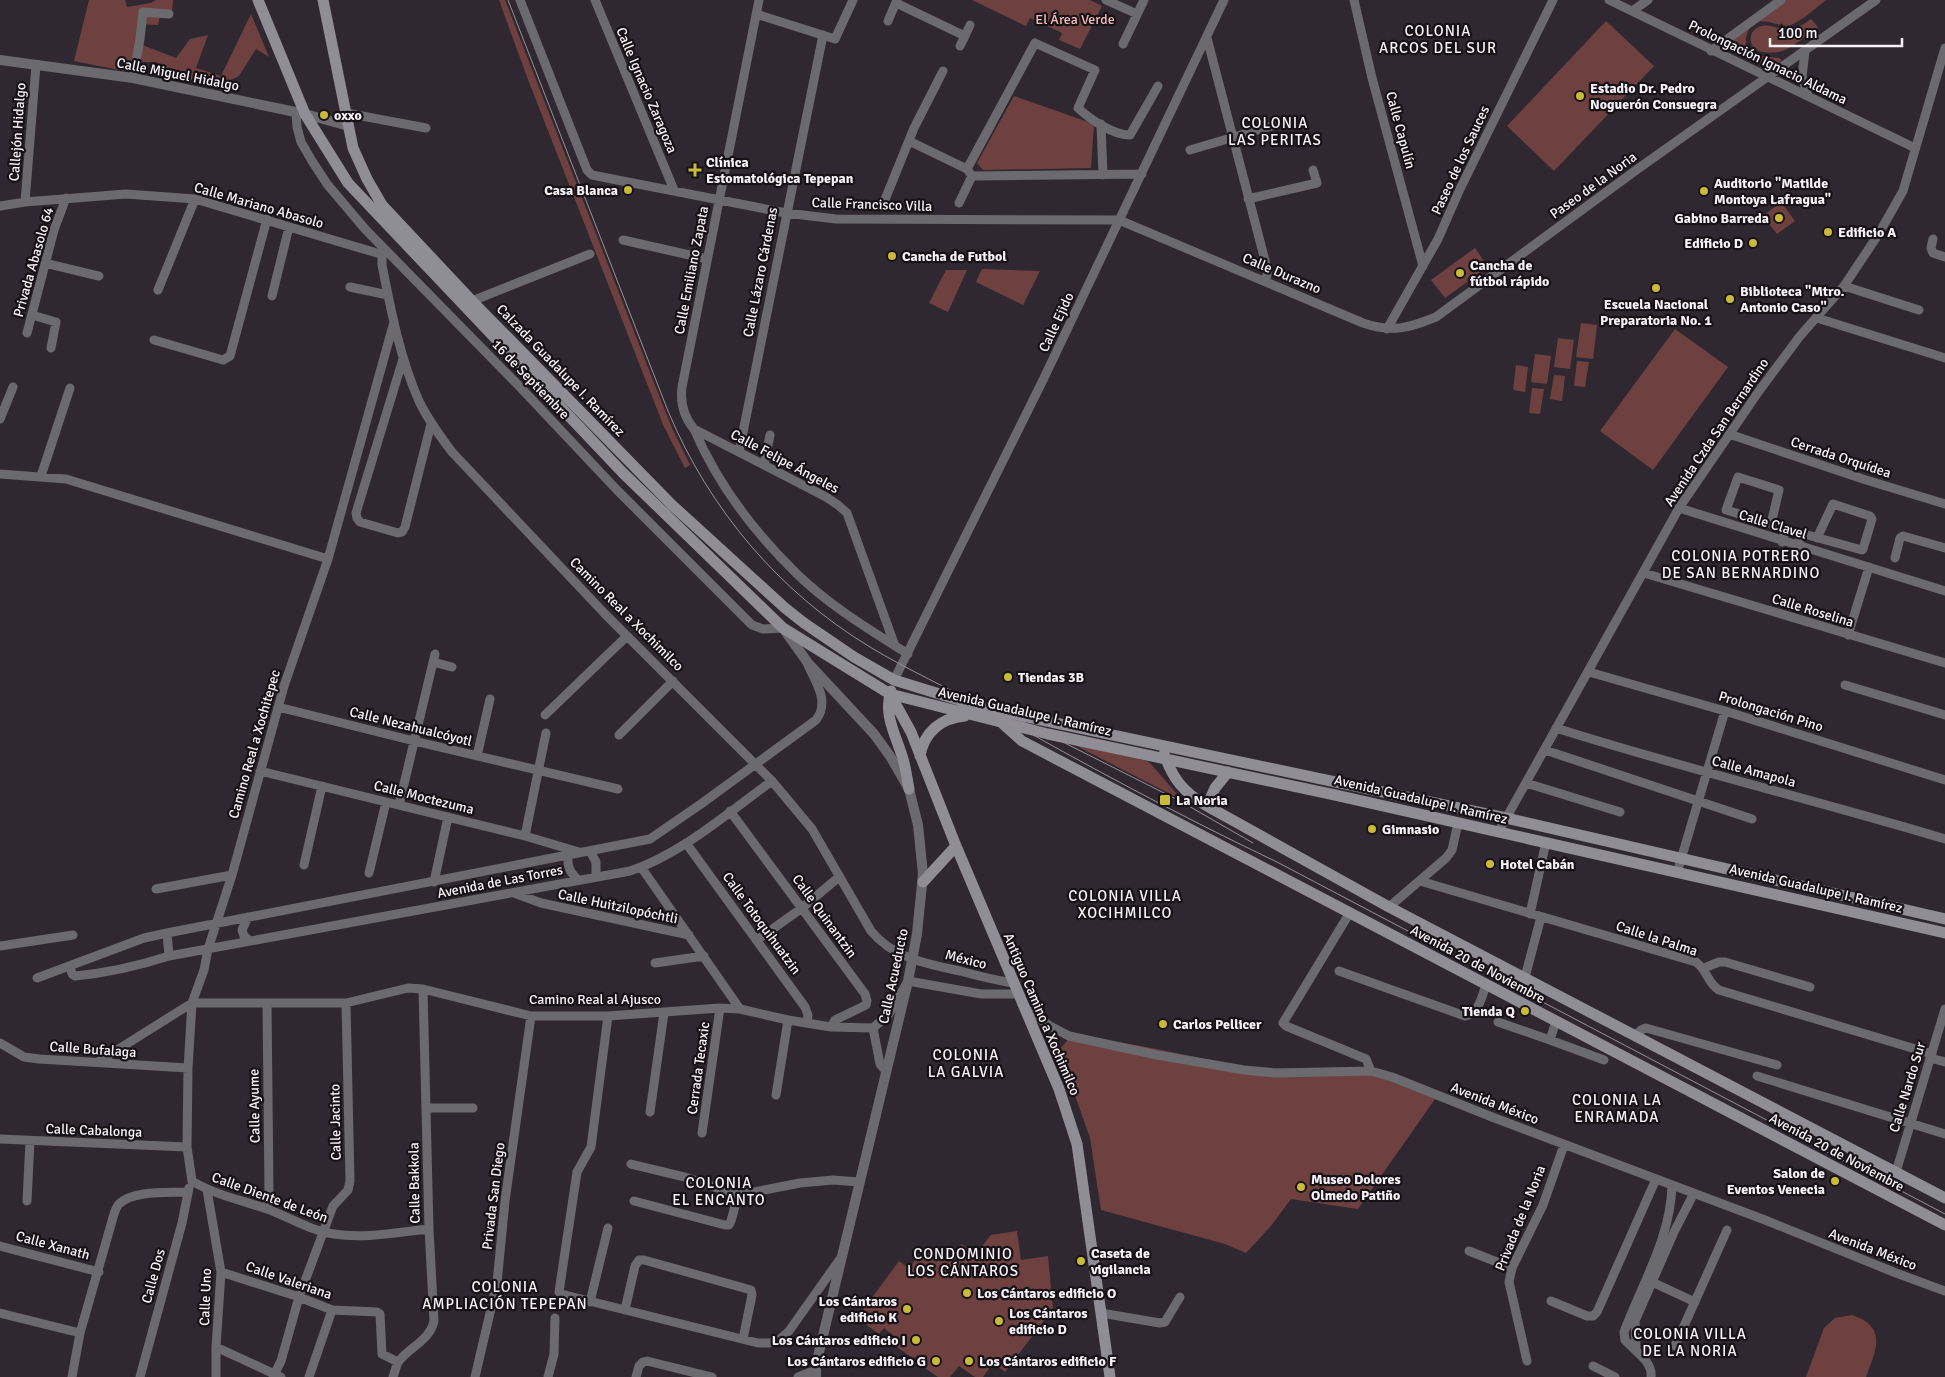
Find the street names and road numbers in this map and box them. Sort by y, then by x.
street label: Prolongación Ignacio Aldama [1686,17,1850,108]
street label: Calle Ignacio Zaragoza [612,25,681,156]
street label: Calle Miguel Hidalgo [115,54,241,95]
street label: Callejón Hidalgo [6,82,29,182]
street label: Calle Capulín [1382,90,1419,171]
street label: Paseo de los Sauces [1428,103,1493,217]
street label: Paseo de la Noria [1547,148,1640,223]
street label: Calle Mariano Abasolo [192,179,326,232]
street label: Calle Francisco Villa [811,194,933,215]
street label: Calle Emiliano Zapata [671,204,712,336]
street label: Privada Abasolo 64 [10,205,57,319]
street label: Calle Lázaro Cárdenas [740,206,781,339]
street label: Calle Durazno [1240,249,1324,298]
street label: Calle Ejido [1035,290,1078,355]
street label: Calzada Guadalupe I. Ramírez [493,301,628,440]
street label: 16 de Septiembre [488,336,573,423]
street label: Avenida Czda San Bernardino [1660,355,1772,510]
street label: Calle Felipe Ángeles [728,426,842,497]
street label: Cerrada Orquídea [1788,433,1893,482]
street label: Calle Clavel [1737,506,1809,543]
street label: Camino Real a Xochimilco [566,554,687,675]
street label: Calle Roselina [1770,590,1856,631]
street label: Camino Real a Xochitepec [225,667,284,821]
street label: Avenida Guadalupe I. Ramírez [937,683,1113,740]
street label: Prolongación Pino [1717,688,1825,735]
street label: Calle Nezahualcóyotl [348,703,474,750]
street label: Calle Amapola [1710,752,1798,791]
street label: Avenida Guadalupe I. Ramírez [1333,771,1509,828]
street label: Calle Moctezuma [372,777,476,818]
street label: Avenida Guadalupe I. Ramírez [1728,860,1904,917]
street label: Avenida de Las Torres [436,861,564,902]
street label: Calle Totoquihuatzin [719,869,804,978]
street label: Calle Quinantzin [789,871,861,961]
street label: Calle Huitzilopóchtli [556,885,679,928]
street label: Calle la Palma [1614,917,1700,960]
street label: Avenida 20 de Noviembre [1407,922,1548,1007]
street label: Calle Acueducto [875,927,912,1025]
street label: Antiguo Camino a Xochimilco [1000,930,1084,1098]
street label: México [943,946,989,973]
street label: Camino Real al Ajusco [529,991,661,1008]
street label: Cerrada Tecaxic [684,1020,713,1116]
street label: Calle Bufalaga [49,1038,137,1061]
street label: Calle Nardo Sur [1886,1039,1930,1134]
street label: Calle Ayume [245,1069,264,1143]
street label: Avenida México [1448,1079,1541,1128]
street label: Calle Jacinto [326,1084,345,1160]
street label: Avenida 20 de Noviembre [1766,1110,1907,1195]
street label: Calle Cabalonga [45,1120,143,1141]
street label: Privada San Diego [478,1141,509,1251]
street label: Calle Bakkola [405,1142,424,1224]
street label: Privada de la Noria [1491,1163,1549,1274]
street label: Calle Diente de León [209,1169,330,1226]
street label: Avenida México [1826,1225,1919,1274]
street label: Calle Xanath [14,1227,92,1263]
street label: Calle Dos [138,1247,169,1305]
street label: Calle Valeriana [243,1258,334,1303]
street label: Calle Uno [196,1268,215,1326]

